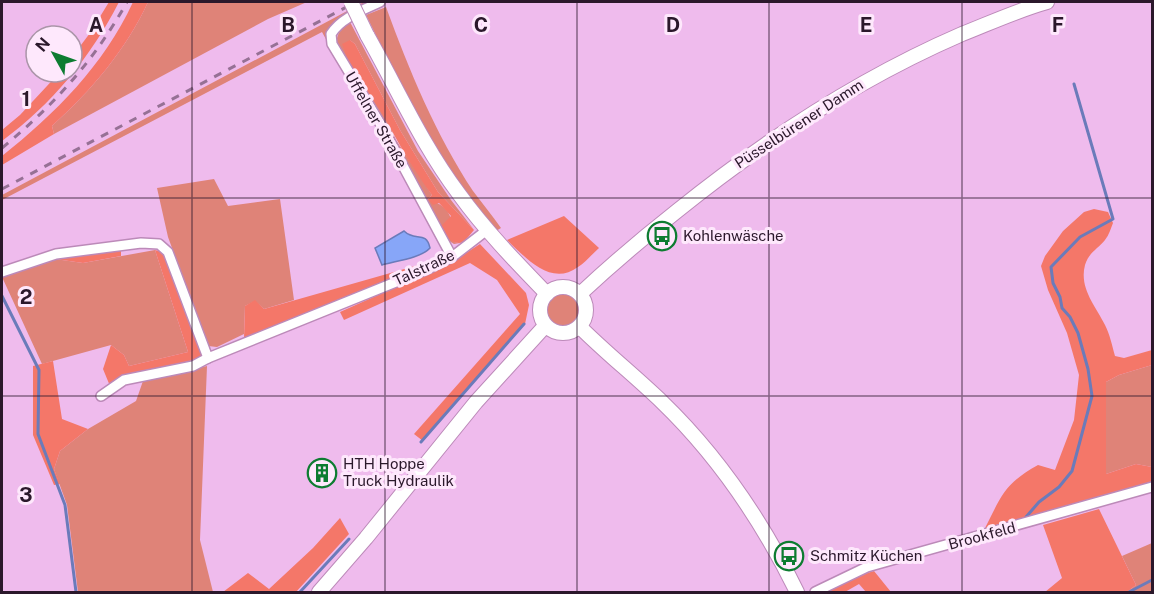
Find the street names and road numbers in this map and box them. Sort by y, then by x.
street label: Uffelner Straße [342,69,411,171]
street label: Püsselbürener Damm [731,76,866,171]
street label: Talstraße [391,246,457,289]
street label: Brookfeld [946,518,1017,553]

